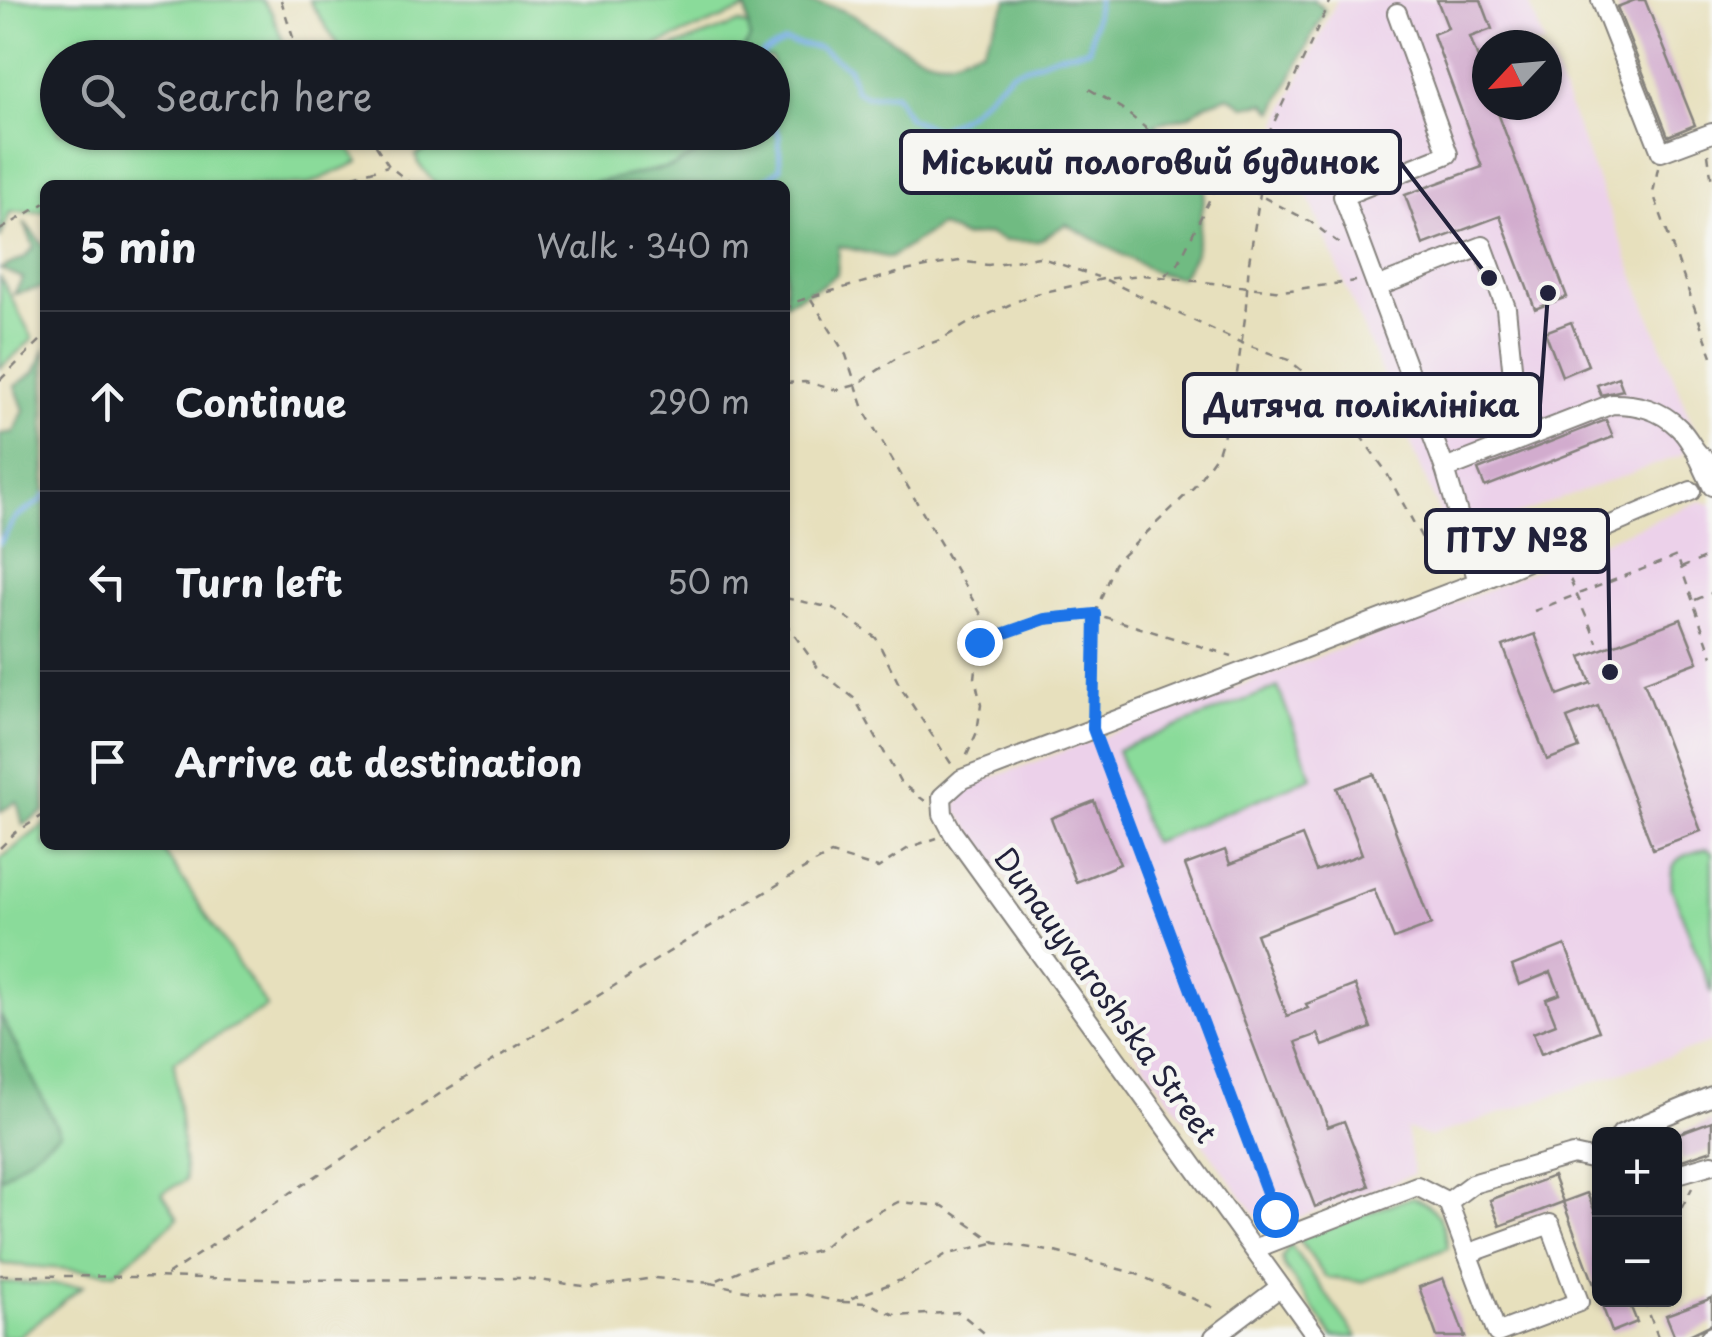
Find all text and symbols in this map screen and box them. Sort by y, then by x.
north arrow [1472,30,1562,120]
search box [40,40,790,150]
text: Search here [155,67,372,124]
icon: search [75,68,130,123]
callout: Міський пологовий будинок [901,131,1400,193]
text: Міський пологовий будинок [921,137,1380,185]
text: 5 min [80,214,197,277]
text: Walk · 340 m [537,221,750,269]
text: Continue [175,373,346,430]
icon: ahead [80,374,135,429]
callout: Дитяча поліклініка [1184,374,1540,436]
text: 290 m [648,377,750,425]
text: Дитяча поліклініка [1203,380,1520,428]
callout: ПТУ №8 [1426,510,1608,572]
text: ПТУ №8 [1446,515,1588,563]
text: Turn left [175,553,343,610]
icon: left [80,554,135,609]
text: 50 m [667,557,750,605]
route end [957,620,1003,666]
text: Arrive at destination [175,733,583,790]
icon: arrive [80,734,135,789]
street label: Dunauyvaroshska Street [984,838,1230,1152]
map controls [1592,1127,1682,1307]
button: + [1592,1127,1682,1217]
route start [1253,1192,1299,1238]
button: − [1592,1217,1682,1307]

